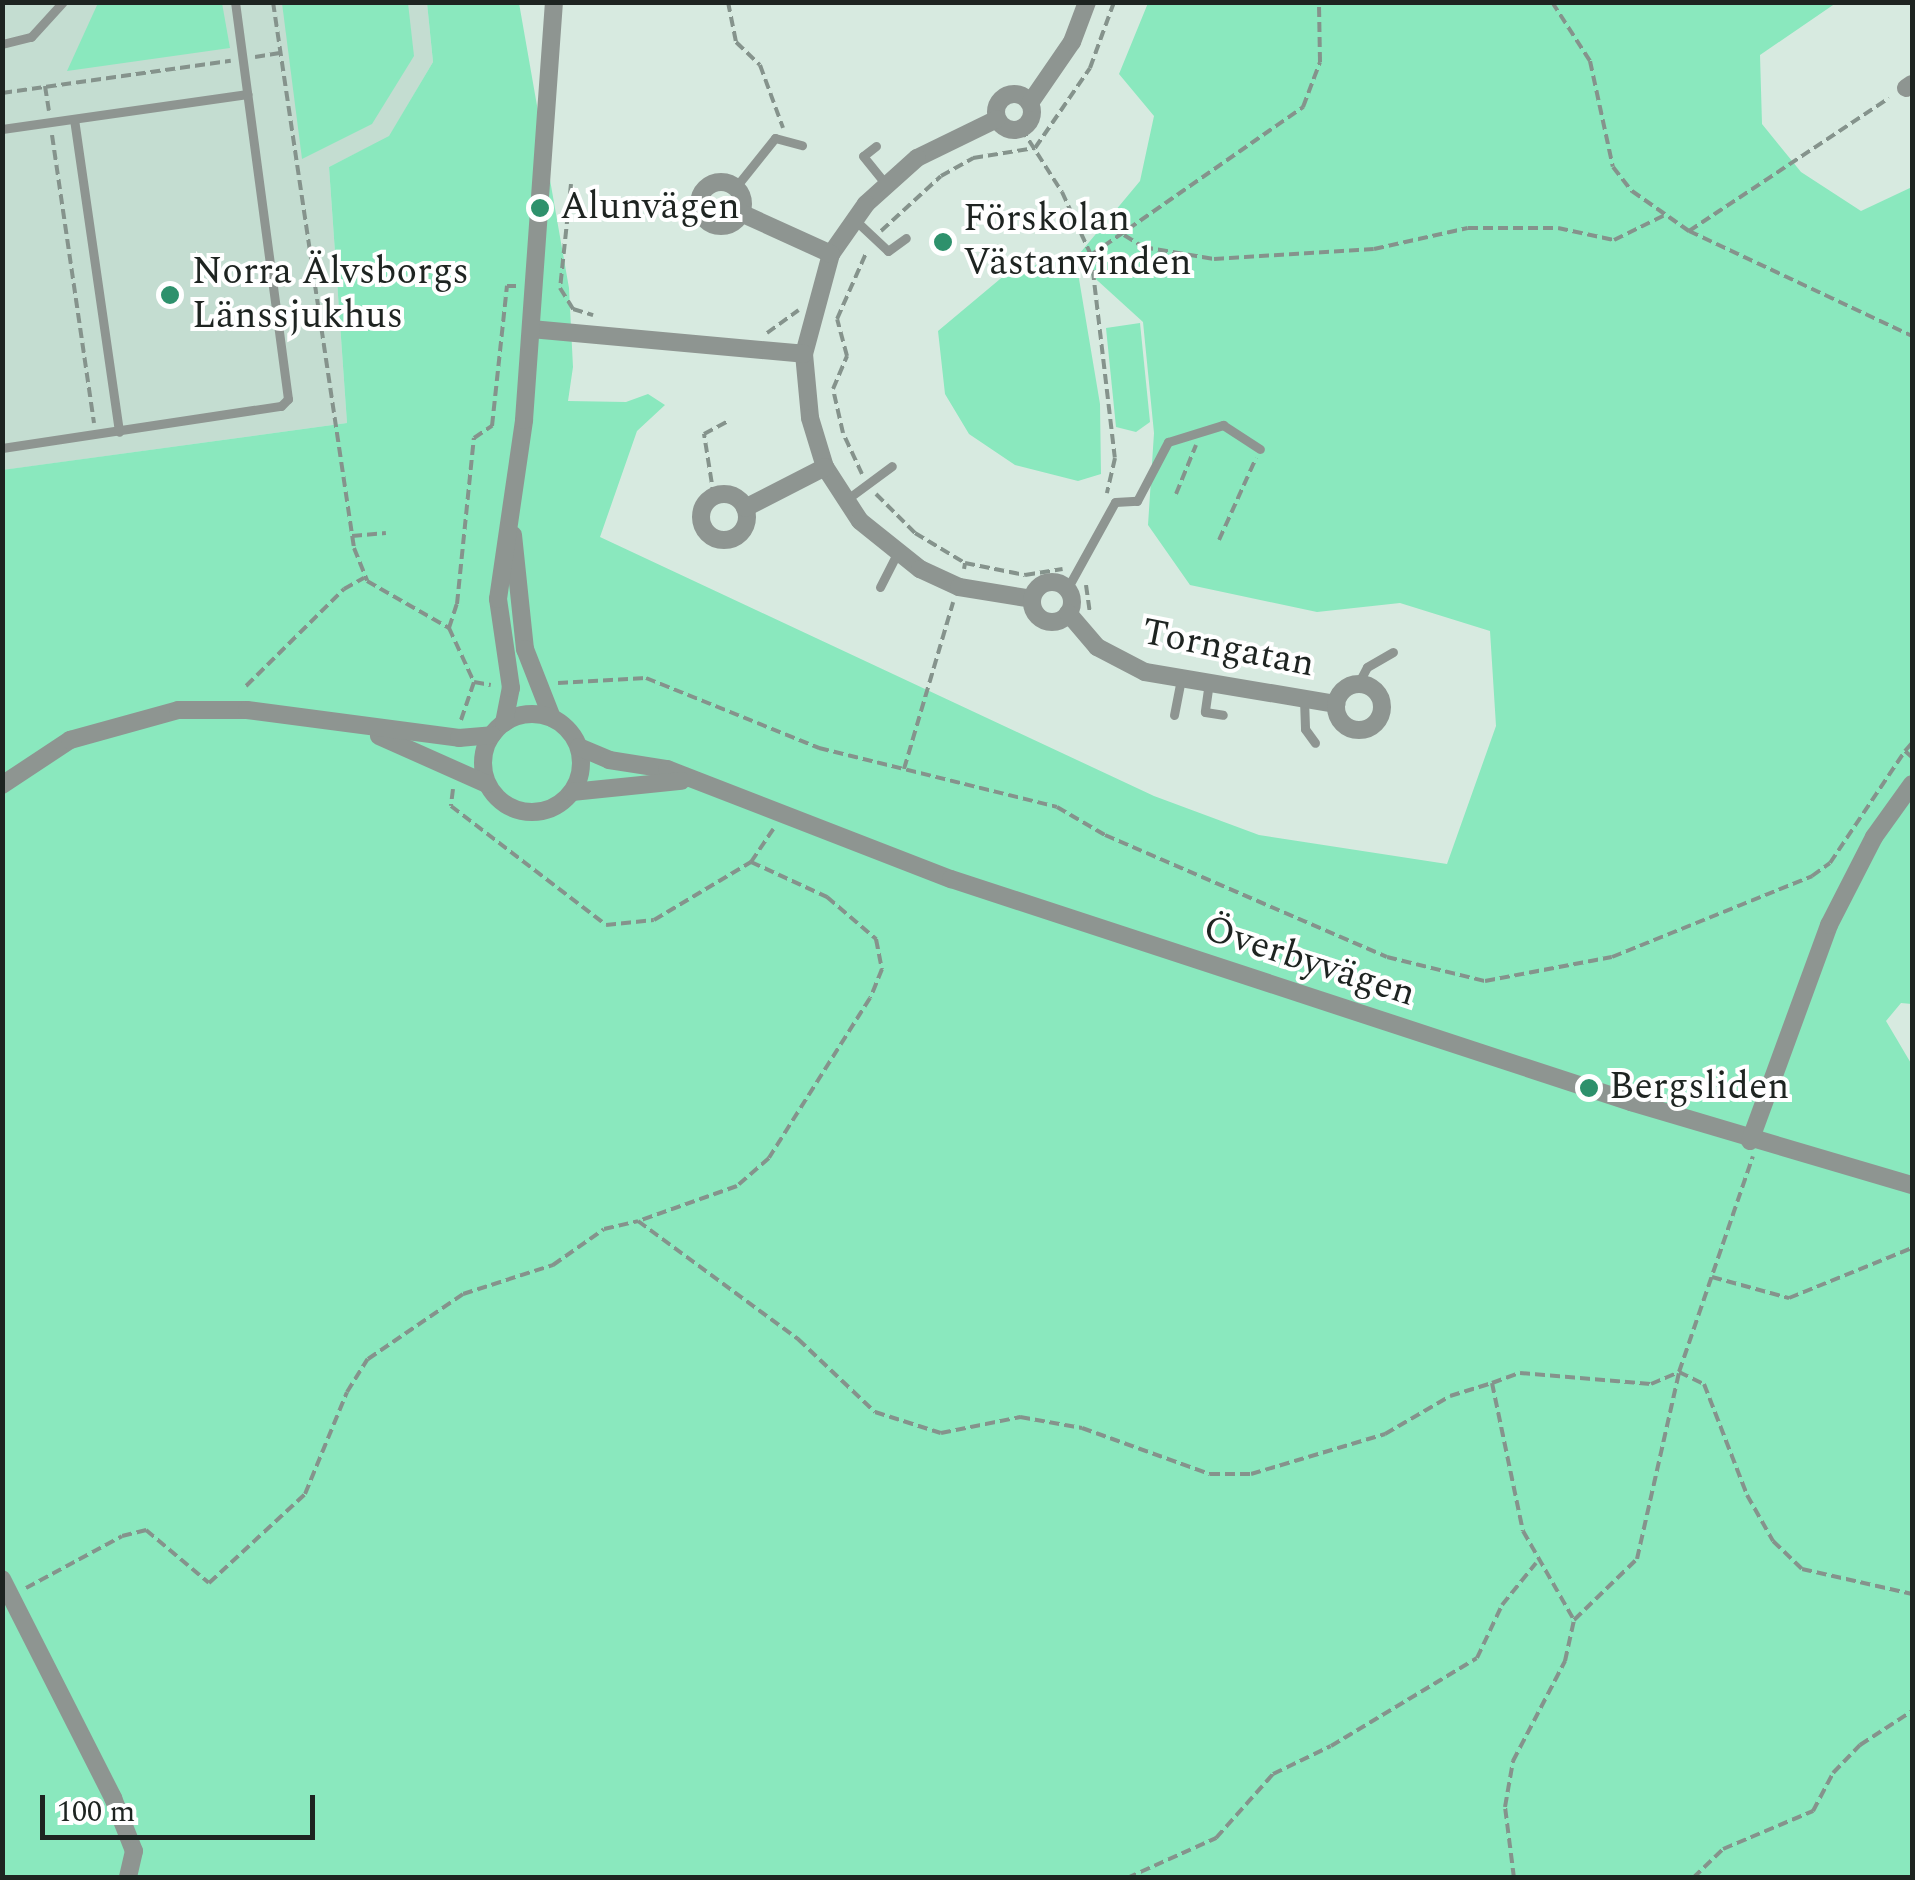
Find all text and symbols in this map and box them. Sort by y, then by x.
place label: Alunvägen [560,185,740,231]
marker: Alunvägen [529,197,551,219]
place label: Förskolan Västanvinden [963,197,1192,286]
marker: Förskolan Västanvinden [932,231,954,253]
place label: Norra Älvsborgs Länssjukhus [192,250,469,340]
marker: Norra Älvsborgs Länssjukhus [157,282,183,308]
street label: Torngatan [1138,610,1318,688]
street label: Överbyvägen [1197,906,1421,1018]
place label: Bergsliden [1609,1065,1789,1111]
marker: Bergsliden [1578,1077,1600,1099]
scale bar [45,1775,320,1837]
text: 100 m [57,1789,135,1835]

